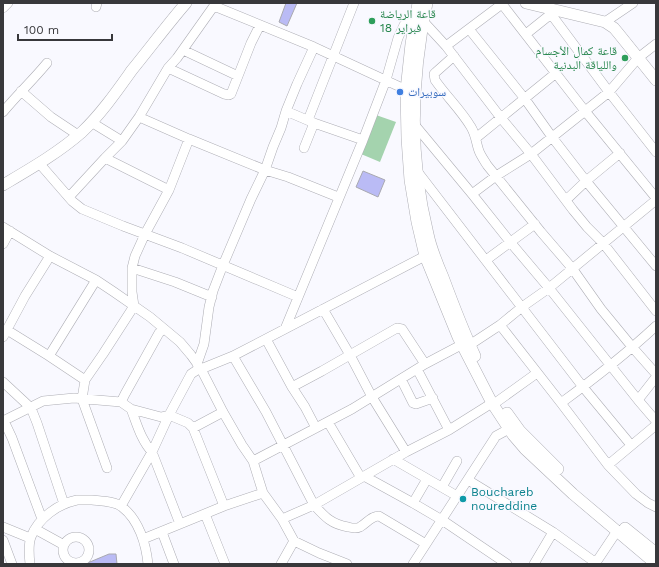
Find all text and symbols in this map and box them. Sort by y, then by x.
place label: قاعة الرياضة 18 فبراير [380,7,436,35]
scale bar [18,16,112,42]
marker: قاعة الرياضة 18 فبراير [367,16,377,26]
text: 100 m [24,23,59,37]
place label: قاعة كمال الأجسام واللياقة البدنية [536,44,617,72]
marker: قاعة كمال الأجسام واللياقة البدنية [620,53,630,63]
place label: سوبيرات [408,85,446,99]
marker: سوبيرات [395,87,405,97]
place label: Bouchareb noureddine [471,485,537,513]
marker: Bouchareb noureddine [458,494,468,504]

